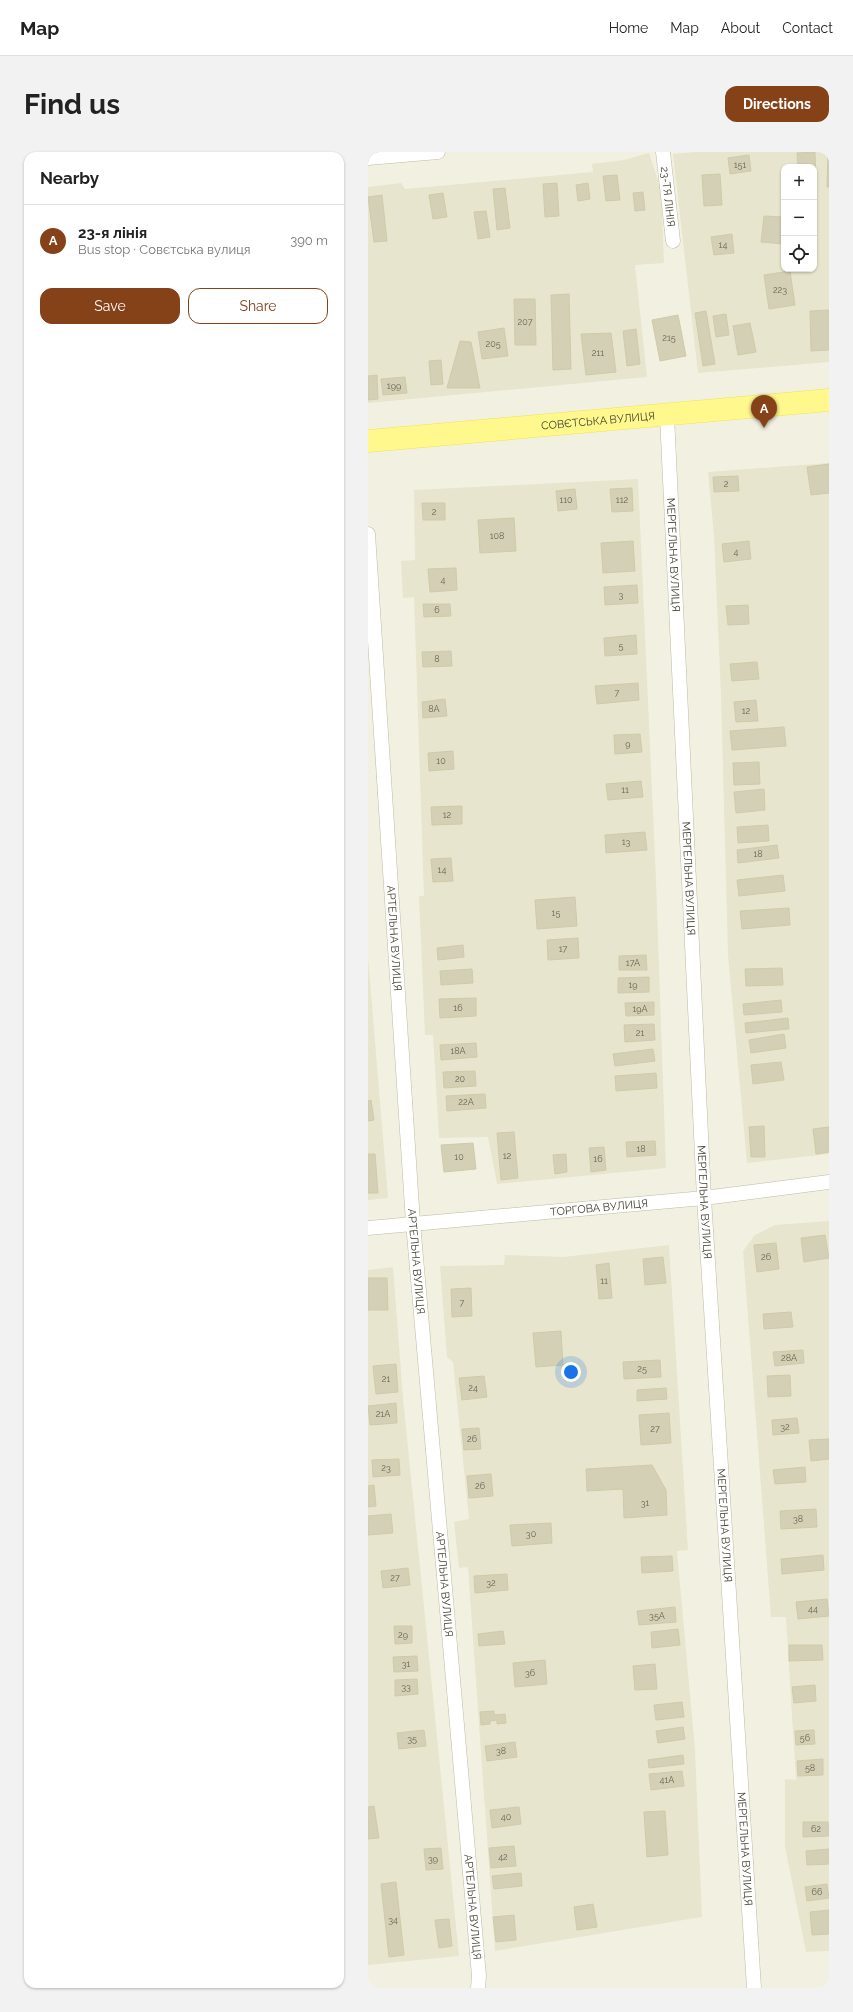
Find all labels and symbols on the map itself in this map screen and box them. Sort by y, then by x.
house number: 151 [734,160,746,170]
street label: 23-ТЯ ЛІНІЯ [658,166,677,228]
house number: 14 [719,240,727,250]
house number: 223 [773,285,787,295]
house number: 207 [518,317,533,327]
house number: 215 [662,333,676,343]
house number: 205 [485,339,501,349]
house number: 211 [592,348,604,358]
house number: 199 [387,381,401,391]
pin: A [751,395,777,428]
street label: СОВЄТСЬКА ВУЛИЦЯ [541,410,656,433]
house number: 2 [724,479,729,489]
house number: 110 [559,495,573,505]
house number: 112 [616,495,629,505]
street label: МЕРГЕЛЬНА ВУЛИЦЯ [664,498,682,612]
house number: 2 [432,507,437,517]
house number: 108 [490,531,504,541]
house number: 4 [734,547,739,557]
house number: 4 [441,575,446,585]
house number: 3 [619,590,624,600]
house number: 6 [434,605,440,615]
house number: 5 [619,641,624,651]
house number: 8 [434,654,440,664]
house number: 7 [615,688,620,698]
house number: 8А [428,704,440,714]
house number: 12 [742,706,751,716]
house number: 9 [625,739,631,749]
house number: 10 [436,756,446,766]
house number: 11 [621,785,629,795]
house number: 12 [443,810,452,820]
street label: МЕРГЕЛЬНА ВУЛИЦЯ [679,821,698,936]
house number: 13 [622,837,631,847]
house number: 18 [753,849,763,859]
house number: 14 [438,865,446,875]
street label: АРТЕЛЬНА ВУЛИЦЯ [384,885,404,992]
house number: 15 [552,908,560,918]
house number: 17 [559,944,567,954]
house number: 17А [626,958,640,968]
house number: 19 [628,980,638,990]
house number: 16 [453,1003,463,1013]
house number: 19А [632,1004,648,1014]
house number: 21 [636,1028,644,1038]
house number: 18А [450,1046,466,1056]
house number: 20 [455,1074,466,1084]
house number: 22А [458,1097,474,1107]
house number: 18 [636,1144,646,1154]
street label: МЕРГЕЛЬНА ВУЛИЦЯ [695,1145,714,1259]
house number: 12 [503,1151,512,1161]
house number: 10 [454,1152,464,1162]
house number: 16 [593,1154,603,1164]
street label: ТОРГОВА ВУЛИЦЯ [550,1197,649,1219]
street label: АРТЕЛЬНА ВУЛИЦЯ [405,1208,427,1315]
house number: 26 [761,1252,772,1262]
house number: 11 [600,1276,608,1286]
house number: 7 [460,1298,465,1308]
house number: 28А [781,1353,797,1363]
your location [561,1362,581,1382]
house number: 25 [637,1364,647,1374]
house number: 21 [382,1374,390,1384]
house number: 24 [468,1383,478,1393]
house number: 21А [376,1409,390,1419]
house number: 32 [780,1422,790,1432]
house number: 27 [650,1424,660,1434]
house number: 26 [467,1434,478,1444]
house number: 23 [381,1463,391,1473]
street label: МЕРГЕЛЬНА ВУЛИЦЯ [714,1468,734,1583]
house number: 26 [475,1481,486,1491]
house number: 31 [641,1498,649,1508]
house number: 38 [793,1514,803,1524]
house number: 30 [526,1529,537,1539]
street label: АРТЕЛЬНА ВУЛИЦЯ [433,1531,455,1638]
house number: 27 [390,1573,400,1583]
house number: 32 [486,1578,496,1588]
house number: 44 [808,1604,818,1614]
house number: 35А [649,1611,665,1621]
house number: 29 [398,1630,408,1640]
house number: 31 [402,1659,410,1669]
house number: 36 [525,1668,536,1678]
house number: 33 [401,1682,411,1692]
house number: 56 [800,1733,811,1743]
house number: 35 [407,1734,417,1744]
house number: 38 [496,1746,506,1756]
house number: 58 [805,1763,815,1773]
house number: 41А [660,1775,674,1785]
street label: МЕРГЕЛЬНА ВУЛИЦЯ [735,1792,755,1906]
house number: 40 [501,1812,512,1822]
house number: 62 [811,1824,821,1834]
house number: 42 [498,1852,508,1862]
house number: 39 [428,1854,438,1864]
street label: АРТЕЛЬНА ВУЛИЦЯ [461,1854,484,1960]
house number: 66 [812,1887,823,1897]
house number: 34 [388,1915,398,1925]

